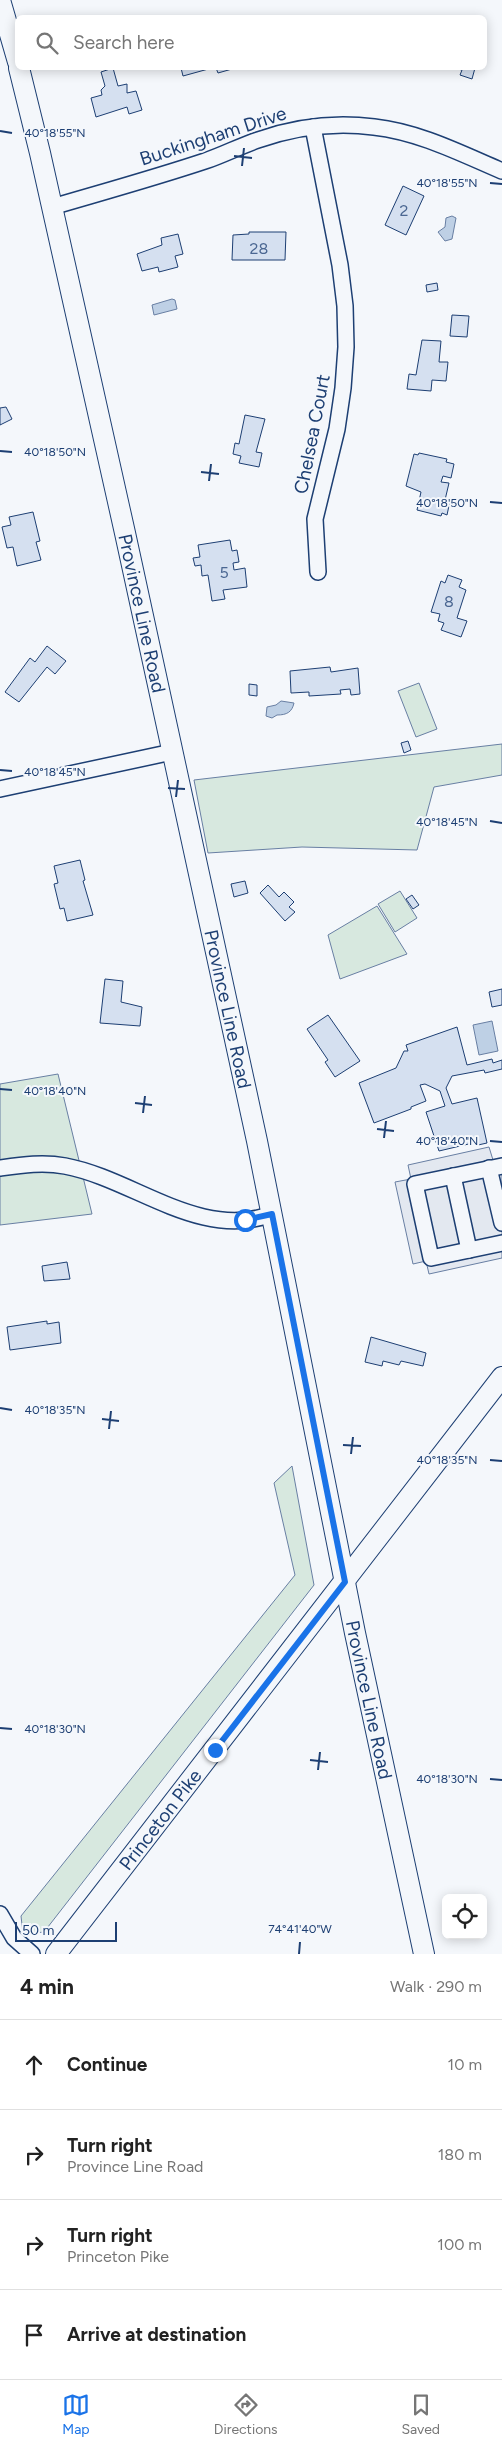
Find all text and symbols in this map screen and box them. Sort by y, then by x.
search box [15,15,487,70]
icon: search [33,29,61,57]
text: Search here [73,31,175,54]
street label: Buckingham Drive [137,101,289,171]
text: 40°18'55"N [24,126,86,140]
text: 40°18'55"N [416,176,478,190]
house number: 2 [400,201,408,220]
house number: 28 [250,239,268,258]
street label: Chelsea Court [289,372,335,496]
text: 40°18'50"N [24,445,86,459]
text: 40°18'50"N [416,496,478,510]
street label: Province Line Road [114,531,171,695]
house number: 5 [219,563,229,582]
house number: 8 [444,592,454,611]
text: 40°18'45"N [24,765,86,779]
text: 40°18'45"N [416,815,478,829]
street label: Province Line Road [200,927,257,1091]
text: 40°18'40"N [24,1084,86,1098]
text: 40°18'40"N [416,1134,478,1148]
route start [234,1209,257,1232]
text: 40°18'35"N [25,1403,85,1417]
text: 40°18'35"N [417,1453,477,1467]
street label: Province Line Road [341,1618,398,1781]
text: 40°18'30"N [24,1722,86,1736]
route end [204,1739,227,1762]
street label: Princeton Pike [114,1764,206,1875]
text: 40°18'30"N [416,1772,478,1786]
map controls [442,1894,487,1939]
button: locate [442,1894,487,1939]
scale bar [15,1919,118,1942]
text: 50 m [22,1922,54,1939]
text: 74°41'40"W [268,1922,332,1936]
text: 4 min [20,1974,74,1999]
text: Walk · 290 m [390,1977,482,1996]
icon: ahead [20,2051,48,2079]
text: Continue [67,2053,147,2076]
text: 10 m [448,2055,482,2074]
text: Turn right [67,2134,153,2157]
icon: right [20,2141,48,2169]
text: 180 m [438,2145,482,2164]
text: Province Line Road [67,2157,203,2176]
text: Turn right [67,2224,153,2247]
icon: right [20,2231,48,2259]
text: 100 m [437,2235,482,2254]
text: Princeton Pike [67,2247,169,2266]
icon: arrive [20,2321,48,2349]
text: Arrive at destination [67,2323,246,2346]
tab: Map [62,2391,90,2438]
tab: Directions [214,2391,278,2438]
tab: Saved [401,2391,440,2438]

